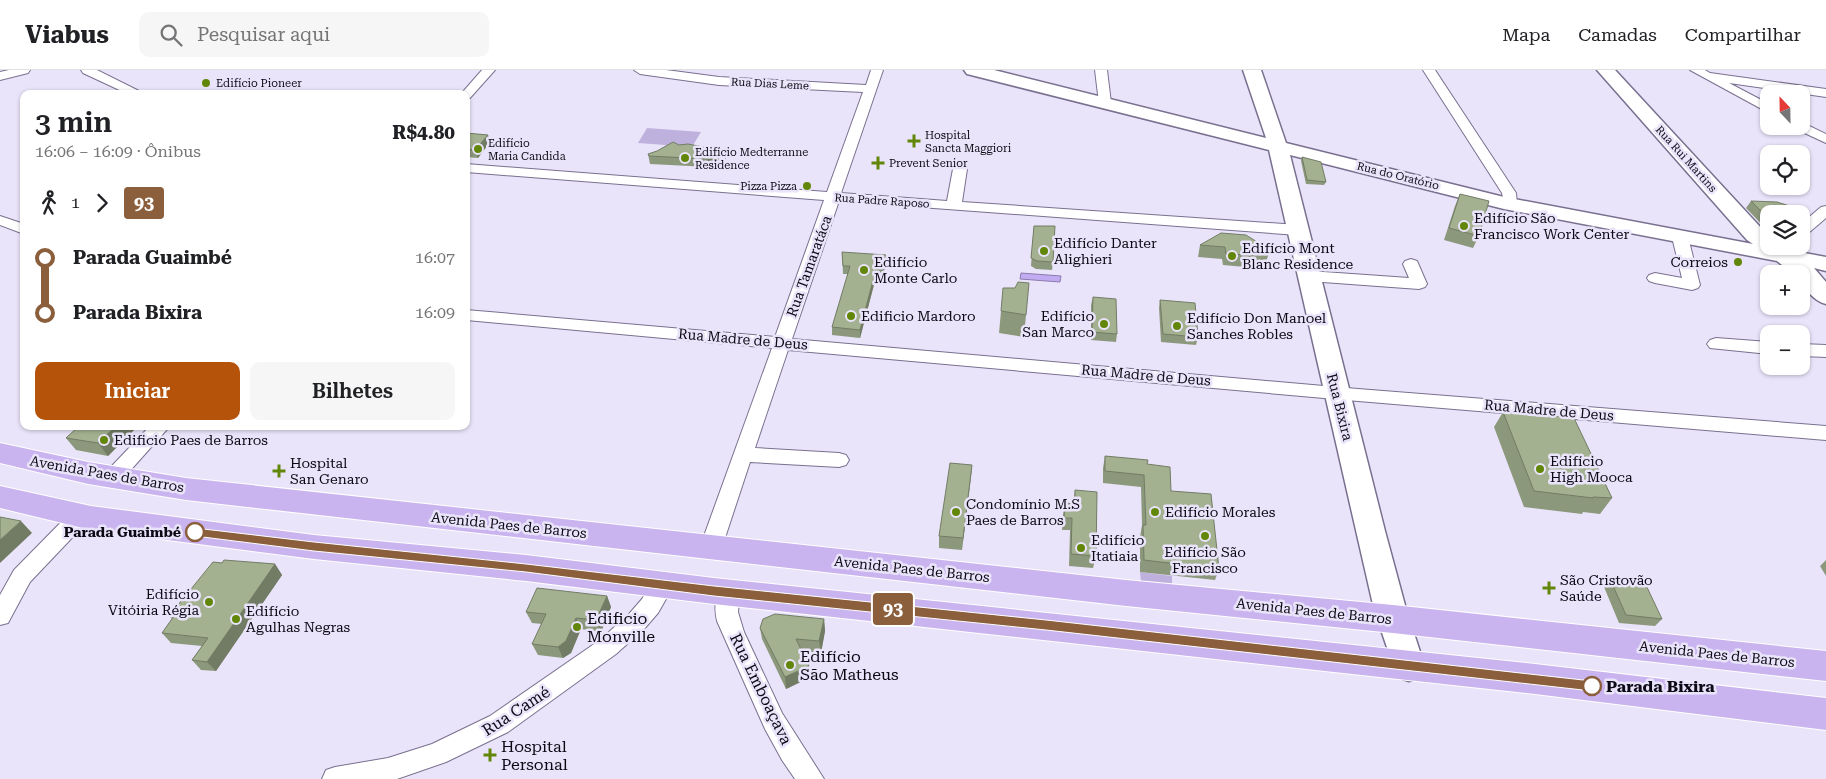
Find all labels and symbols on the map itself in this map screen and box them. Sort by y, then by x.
street label: Rua Dias Leme [731,75,809,93]
marker: Edifício Pioneer [200,77,212,89]
place label: Edifício Pioneer [216,77,302,90]
north arrow [1760,85,1810,135]
street label: Rua Rui Martins [1653,123,1719,195]
place label: Hospital Sancta Maggiori [925,129,1012,155]
marker: Hospital Sancta Maggiori [907,134,921,148]
place label: Edifício Maria Candida [488,137,566,163]
marker: Edifício Maria Candida [472,143,484,155]
place label: Edifício Medterranne Residence [695,146,808,172]
marker: Edifício Medterranne Residence [679,152,691,164]
marker: Prevent Senior [871,156,885,170]
place label: Prevent Senior [889,157,968,170]
street label: Rua do Oratório [1356,160,1441,193]
place label: Pizza Pizza [740,180,797,193]
marker: Pizza Pizza [801,180,813,192]
street label: Rua Padre Raposo [834,191,930,211]
place label: Edifício São Francisco Work Center [1474,210,1629,242]
street label: Rua Tamaratáca [783,213,835,319]
marker: Edifício São Francisco Work Center [1458,220,1470,232]
place label: Edifício Danter Alighieri [1054,235,1157,267]
place label: Edifício Mont Blanc Residence [1242,240,1354,272]
marker: Edifício Danter Alighieri [1038,245,1050,257]
marker: Edifício Mont Blanc Residence [1226,250,1238,262]
place label: Edifício Monte Carlo [874,254,957,286]
place label: Correios [1671,254,1728,270]
marker: Correios [1732,256,1744,268]
marker: Edifício Monte Carlo [858,264,870,276]
place label: Edificio Mardoro [861,308,976,324]
place label: Edifício San Marco [1022,308,1094,340]
marker: Edificio Mardoro [845,310,857,322]
place label: Edifício Don Manoel Sanches Robles [1187,310,1327,342]
marker: Edifício San Marco [1098,318,1110,330]
marker: Edifício Don Manoel Sanches Robles [1171,320,1183,332]
street label: Rua Madre de Deus [678,325,809,353]
street label: Rua Madre de Deus [1081,361,1212,389]
street label: Rua Bixira [1324,372,1356,443]
street label: Rua Madre de Deus [1484,396,1615,424]
place label: Edificio Paes de Barros [114,432,268,448]
marker: Edificio Paes de Barros [98,434,110,446]
street label: Avenida Paes de Barros [29,453,186,495]
place label: Edifício High Mooca [1550,453,1633,485]
place label: Hospital San Genaro [290,455,369,487]
marker: Edifício High Mooca [1534,463,1546,475]
marker: Hospital San Genaro [272,464,286,478]
place label: Condomínio M.S Paes de Barros [966,496,1080,528]
place label: Edifício Morales [1165,504,1276,520]
marker: Condomínio M.S Paes de Barros [950,506,962,518]
marker: Edifício Morales [1149,506,1161,518]
street label: Avenida Paes de Barros [431,509,588,541]
marker: Parada Guaimbé [185,522,205,542]
place label: Parada Guaimbé [64,524,181,540]
marker: Edifício São Francisco [1199,530,1211,542]
place label: Edifício Itatiaia [1091,532,1144,564]
marker: Edifício Itatiaia [1075,542,1087,554]
place label: Edifício São Francisco [1164,544,1246,576]
street label: Avenida Paes de Barros [834,553,991,585]
place label: São Cristovão Saúde [1560,572,1653,604]
marker: São Cristovão Saúde [1542,581,1556,595]
place label: Edifício Vitóiria Régia [108,586,199,618]
line badge: 93 [870,593,916,625]
street label: Avenida Paes de Barros [1236,595,1393,627]
marker: Edifício Vitóiria Régia [203,596,215,608]
place label: Edifício Agulhas Negras [246,603,351,635]
place label: Edificio Monville [587,609,655,646]
marker: Edifício Agulhas Negras [230,613,242,625]
marker: Edificio Monville [571,621,583,633]
street label: Rua Emboaçava [726,630,796,748]
street label: Avenida Paes de Barros [1639,638,1796,670]
place label: Edifício São Matheus [800,647,899,684]
marker: Edifício São Matheus [784,659,796,671]
marker: Parada Bixira [1582,676,1602,696]
place label: Parada Bixira [1606,677,1715,696]
street label: Rua Camé [479,682,554,740]
place label: Hospital Personal [501,737,568,774]
marker: Hospital Personal [483,748,497,762]

